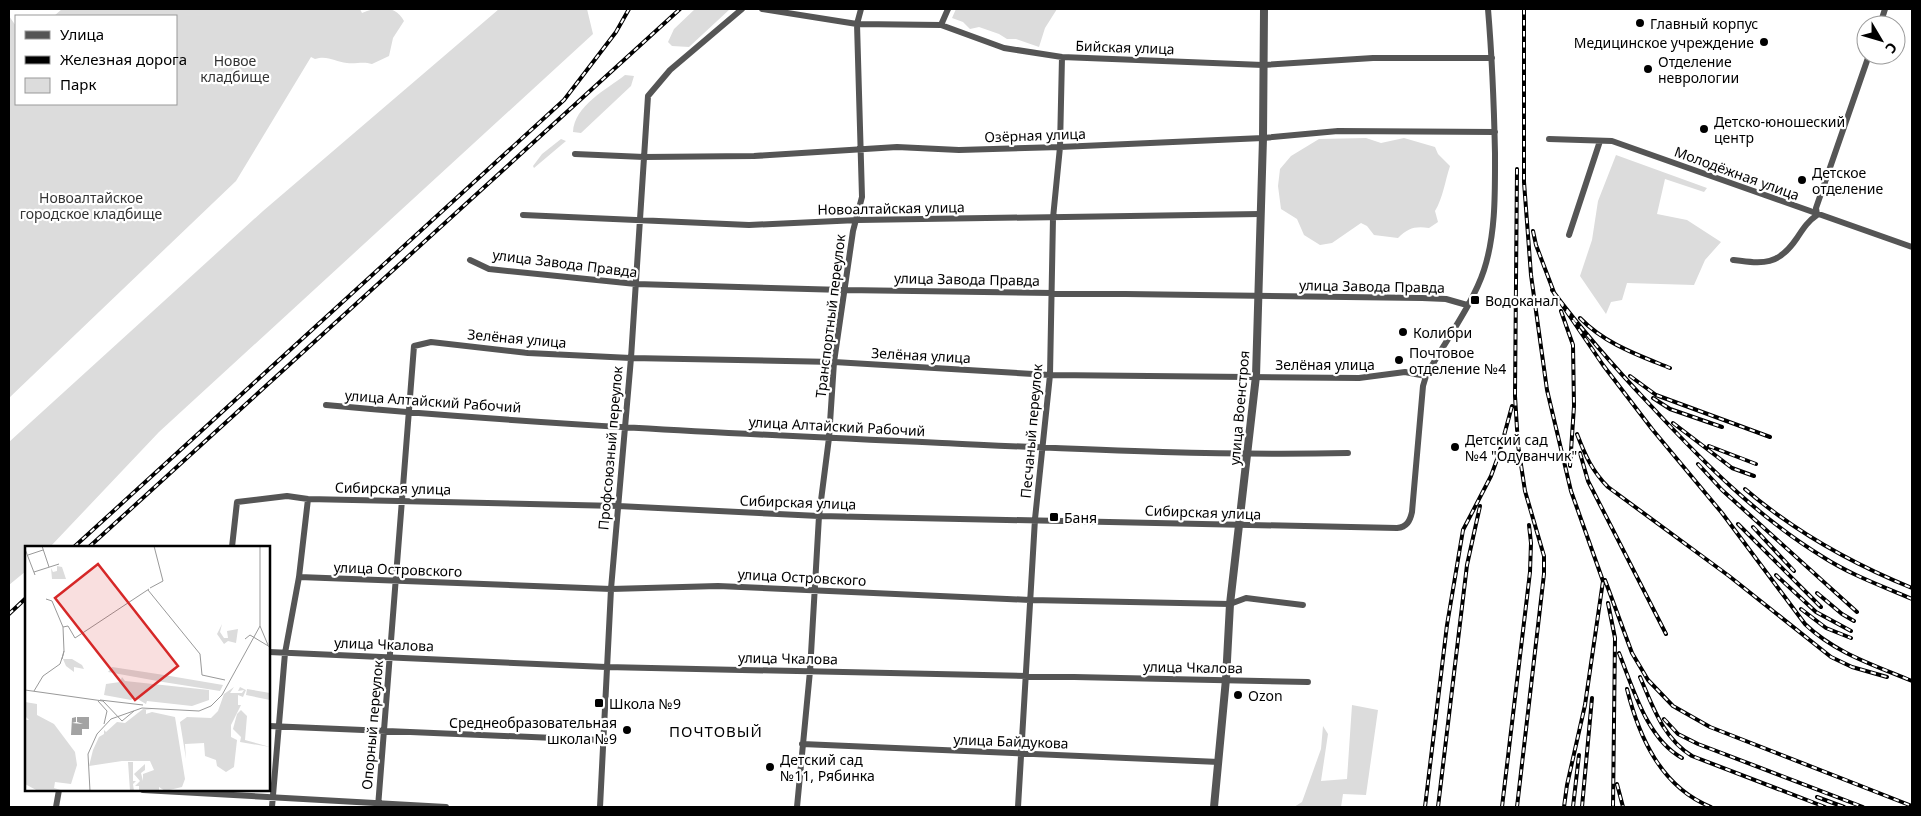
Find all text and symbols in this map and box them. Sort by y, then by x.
place label: Главный корпус [1650,14,1758,33]
legend [15,15,178,105]
north arrow [1856,15,1906,65]
marker: Главный корпус [1634,17,1646,29]
text: Улица [60,24,104,44]
place label: Медицинское учреждение [1574,33,1754,52]
street label: Бийская улица [1075,36,1175,58]
marker: Медицинское учреждение [1758,36,1770,48]
text: С [1881,39,1902,58]
text: Железная дорога [60,49,187,69]
park label: Новое кладбище [200,51,270,86]
place label: Отделение неврологии [1658,52,1739,87]
marker: Отделение неврологии [1642,63,1654,75]
text: Парк [60,74,96,94]
place label: Детско-юношеский центр [1714,112,1845,147]
marker: Детско-юношеский центр [1698,123,1710,135]
street label: Озёрная улица [984,124,1086,146]
street label: Молодёжная улица [1672,142,1802,204]
place label: Детское отделение [1812,163,1884,198]
marker: Детское отделение [1796,174,1808,186]
park label: Новоалтайское городское кладбище [20,188,163,223]
street label: Новоалтайская улица [817,197,965,219]
street label: Транспортный переулок [811,232,850,399]
street label: улица Завода Правда [491,245,639,281]
street label: улица Завода Правда [894,268,1040,290]
street label: улица Завода Правда [1299,275,1445,297]
place label: Водоканал [1485,291,1559,310]
marker: Водоканал [1469,294,1481,306]
place label: Колибри [1413,323,1472,342]
street label: Зелёная улица [467,324,567,352]
marker: Колибри [1397,326,1409,338]
street label: Зелёная улица [871,343,971,367]
place label: Почтовое отделение №4 [1409,343,1506,378]
street label: улица Военстроя [1225,350,1253,466]
marker: Почтовое отделение №4 [1393,354,1405,366]
street label: Зелёная улица [1275,355,1375,374]
street label: Песчаный переулок [1016,362,1046,499]
street label: Профсоюзный переулок [593,365,627,531]
street label: улица Алтайский Рабочий [344,385,522,417]
street label: улица Алтайский Рабочий [748,412,926,440]
place label: Детский сад №4 "Одуванчик" [1465,430,1577,465]
marker: Детский сад №4 "Одуванчик" [1449,441,1461,453]
street label: Сибирская улица [335,477,451,499]
street label: Сибирская улица [739,490,857,514]
street label: Сибирская улица [1144,500,1262,524]
place label: Баня [1064,508,1097,527]
marker: Баня [1048,511,1060,523]
inset map [25,546,270,791]
street label: улица Островского [333,557,463,581]
street label: улица Островского [737,564,867,590]
street label: улица Чкалова [334,633,434,655]
street label: улица Чкалова [738,648,838,668]
street label: улица Чкалова [1143,657,1243,677]
street label: Опорный переулок [357,659,387,791]
place label: Ozon [1248,686,1283,705]
marker: Ozon [1232,689,1244,701]
place label: Школа №9 [609,694,681,713]
marker: Школа №9 [593,697,605,709]
place label: Среднеобразовательная школа №9 [449,713,617,748]
district label: ПОЧТОВЫЙ [669,721,763,741]
marker: Среднеобразовательная школа №9 [621,724,633,736]
street label: улица Байдукова [953,729,1069,753]
place label: Детский сад №11, Рябинка [780,750,875,785]
marker: Детский сад №11, Рябинка [764,761,776,773]

